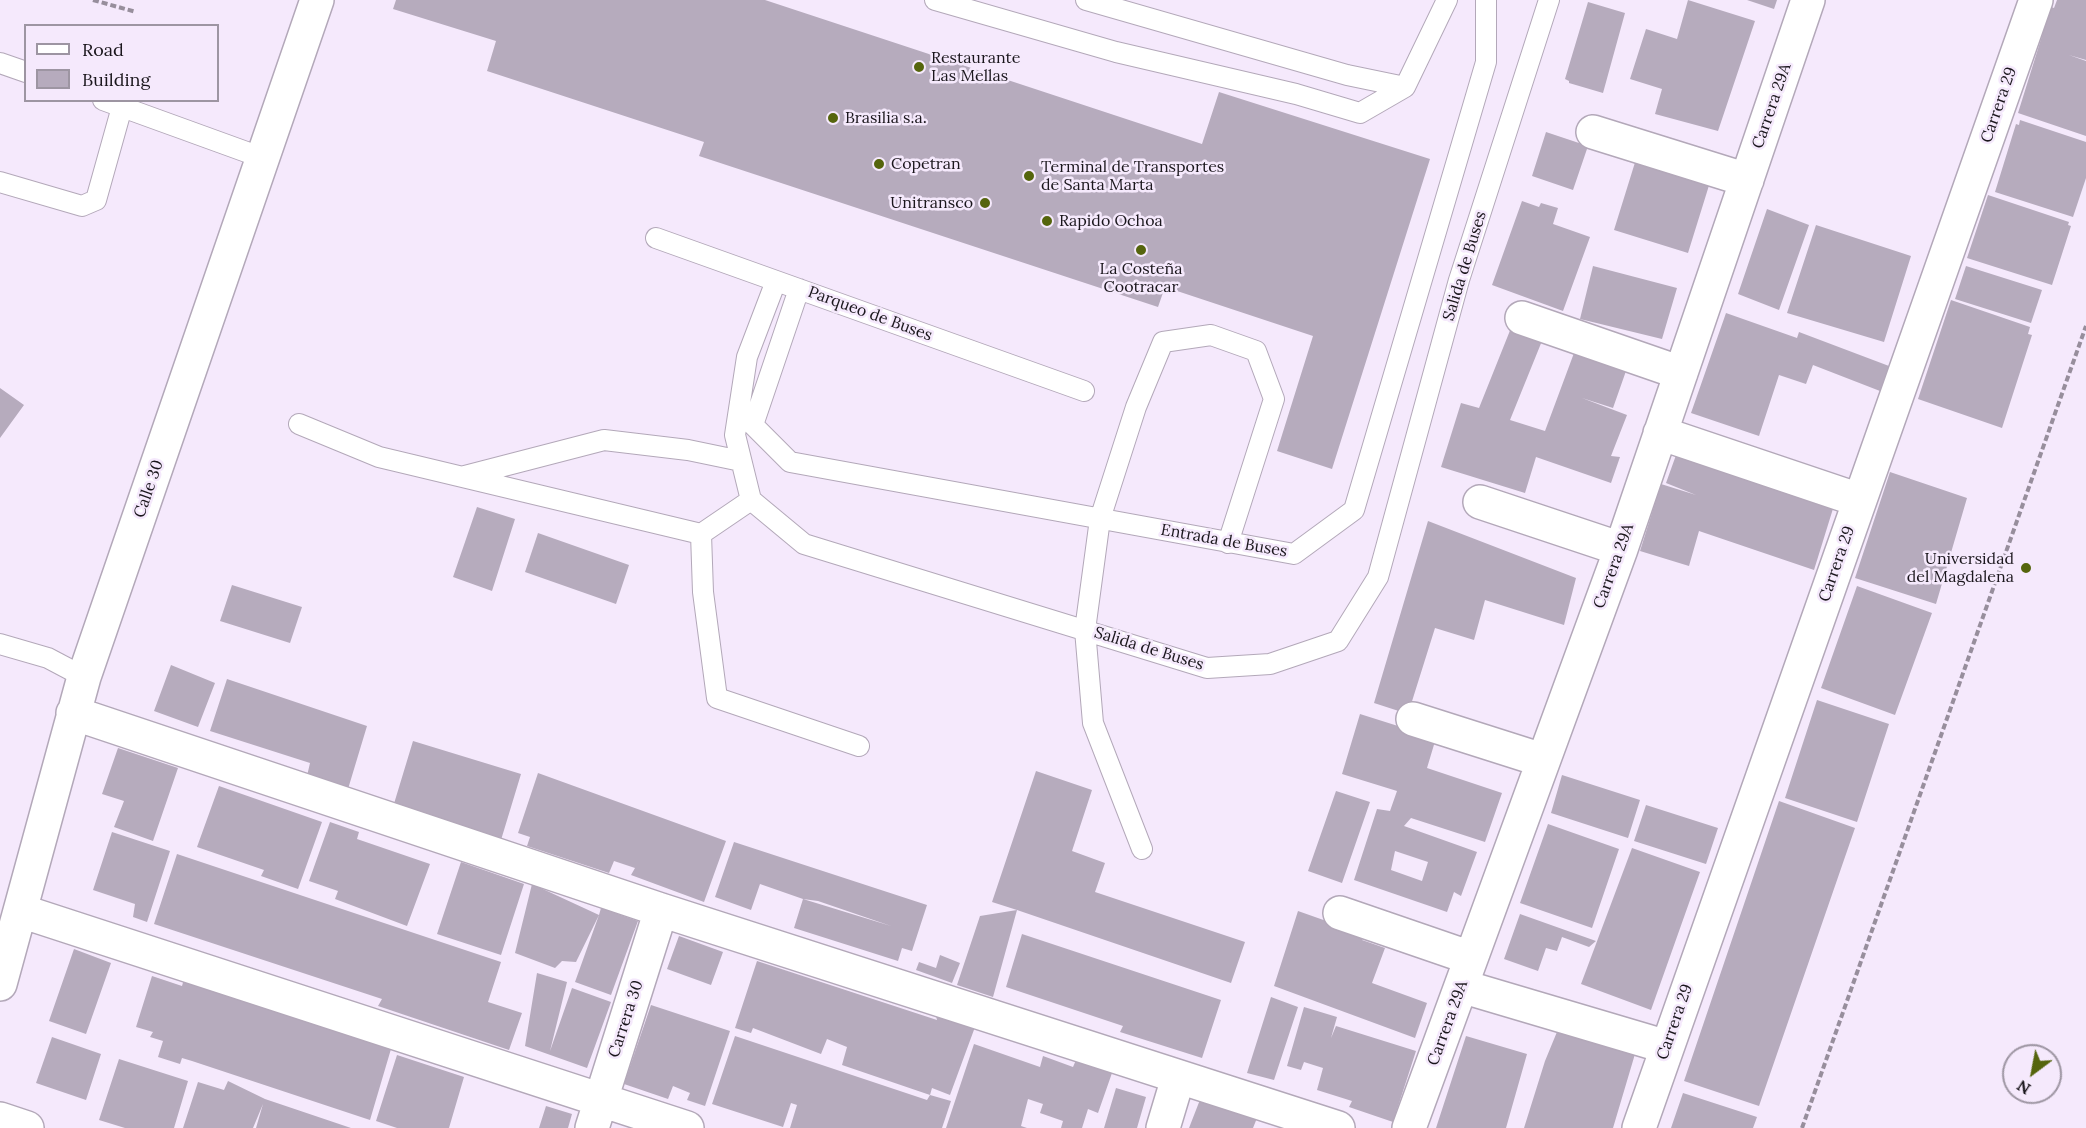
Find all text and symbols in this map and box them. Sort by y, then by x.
legend [24,24,219,102]
text: Road [82,38,124,61]
place label: Restaurante Las Mellas [931,48,1020,86]
marker: Restaurante Las Mellas [912,60,926,74]
street label: Carrera 29A [1748,61,1796,151]
street label: Carrera 29 [1977,65,2021,145]
text: Building [82,68,150,91]
place label: Brasilia s.a. [845,108,927,128]
marker: Brasilia s.a. [826,111,840,125]
place label: Copetran [891,154,961,174]
marker: Copetran [872,157,886,171]
place label: Terminal de Transportes de Santa Marta [1041,157,1224,195]
marker: Terminal de Transportes de Santa Marta [1022,169,1036,183]
place label: Unitransco [890,193,973,213]
marker: Unitransco [978,196,992,210]
street label: Salida de Buses [1439,209,1491,323]
place label: Rapido Ochoa [1059,211,1163,231]
marker: Rapido Ochoa [1040,214,1054,228]
marker: La Costeña Cootracar [1134,243,1148,257]
place label: La Costeña Cootracar [1100,259,1182,297]
street label: Parqueo de Buses [805,283,935,345]
street label: Calle 30 [130,458,168,520]
street label: Entrada de Buses [1159,520,1289,562]
street label: Carrera 29A [1590,521,1638,611]
street label: Carrera 29 [1815,524,1859,604]
place label: Universidad del Magdalena [1907,549,2014,587]
marker: Universidad del Magdalena [2019,561,2033,575]
street label: Salida de Buses [1092,623,1206,675]
street label: Carrera 30 [605,978,647,1060]
street label: Carrera 29A [1424,978,1472,1068]
street label: Carrera 29 [1653,982,1697,1062]
north arrow [2002,1044,2062,1104]
text: N [2013,1076,2034,1099]

